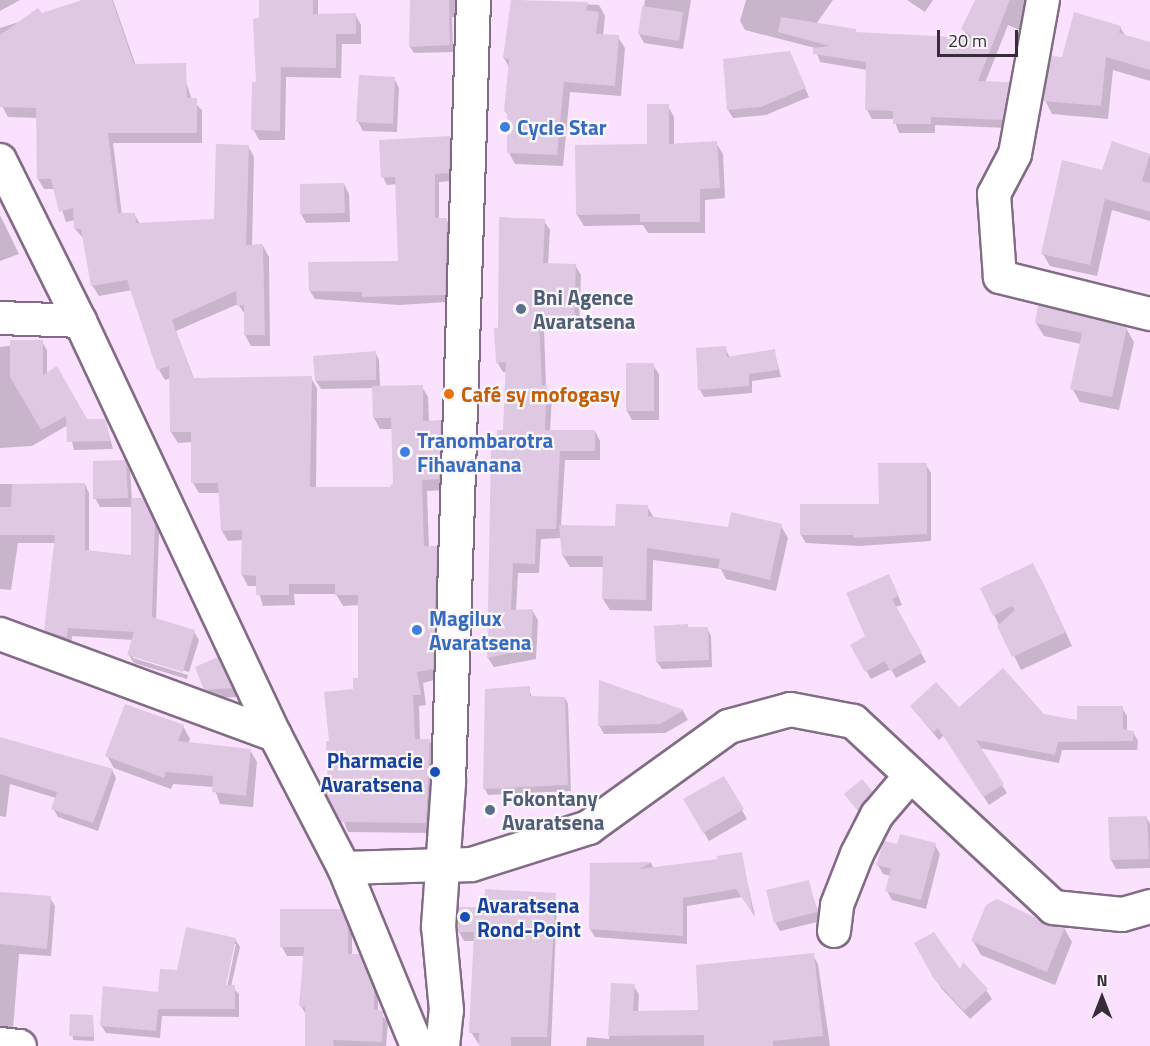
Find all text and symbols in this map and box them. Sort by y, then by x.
scale bar [940,18,1021,56]
text: 20 m [948,27,987,54]
place label: Cycle Star [517,114,607,140]
marker: Cycle Star [498,120,512,134]
place label: Bni Agence Avaratsena [533,284,636,334]
marker: Bni Agence Avaratsena [514,302,528,316]
place label: Café sy mofogasy [461,381,620,407]
marker: Café sy mofogasy [442,387,456,401]
place label: Tranombarotra Fihavanana [417,427,553,477]
marker: Tranombarotra Fihavanana [398,445,412,459]
place label: Magilux Avaratsena [429,605,532,655]
marker: Magilux Avaratsena [410,623,424,637]
place label: Pharmacie Avaratsena [320,747,423,797]
marker: Pharmacie Avaratsena [428,765,442,779]
place label: Fokontany Avaratsena [502,785,605,835]
marker: Fokontany Avaratsena [483,803,497,817]
place label: Avaratsena Rond-Point [477,892,581,942]
marker: Avaratsena Rond-Point [458,910,472,924]
north arrow [1072,968,1132,1028]
text: N [1096,968,1108,992]

